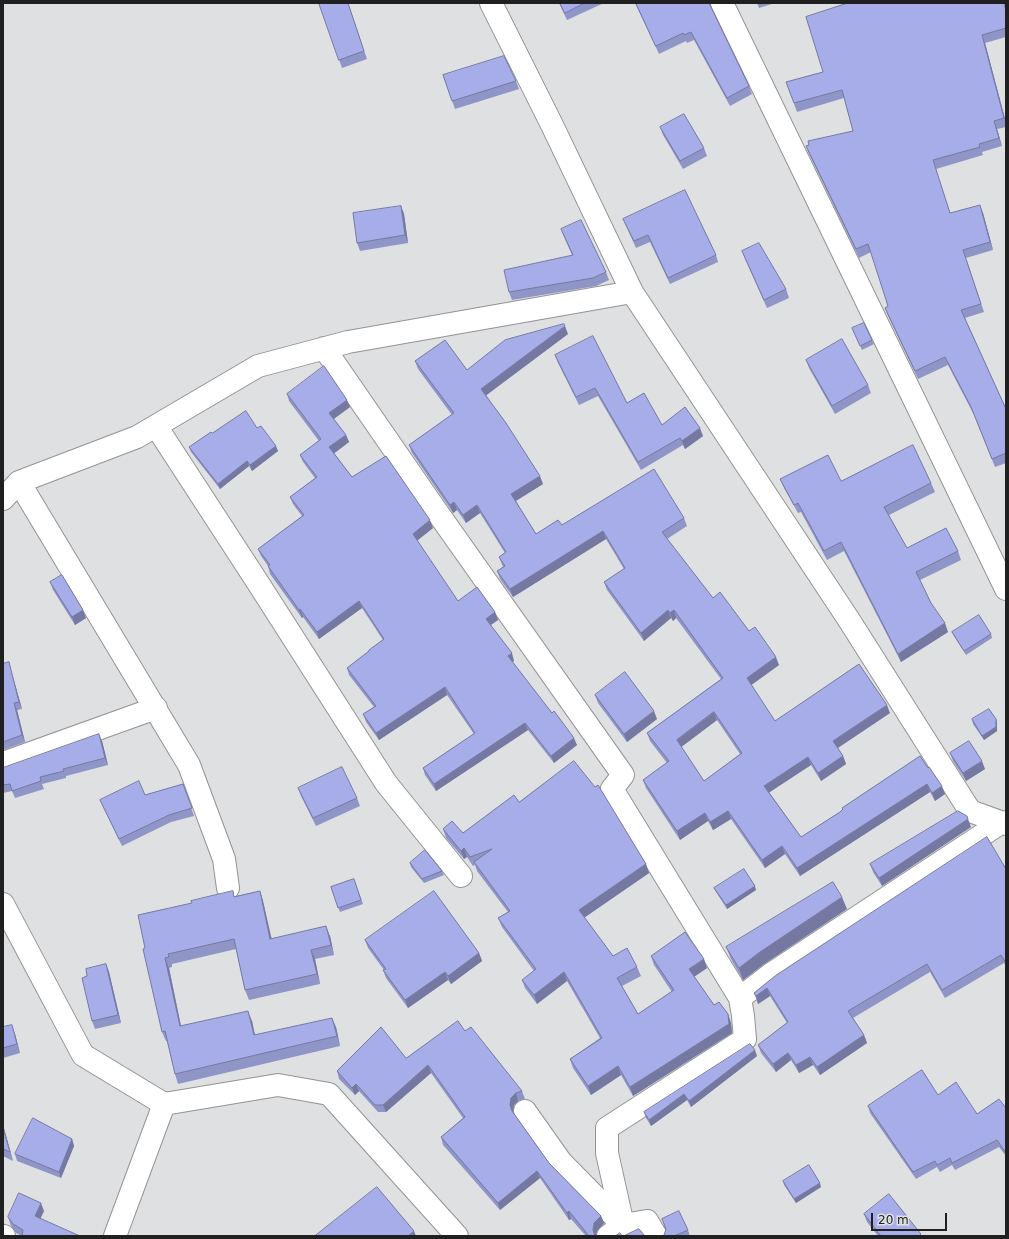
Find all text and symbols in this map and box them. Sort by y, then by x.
scale bar [873,1205,949,1231]
text: 20 m [878,1213,909,1227]

